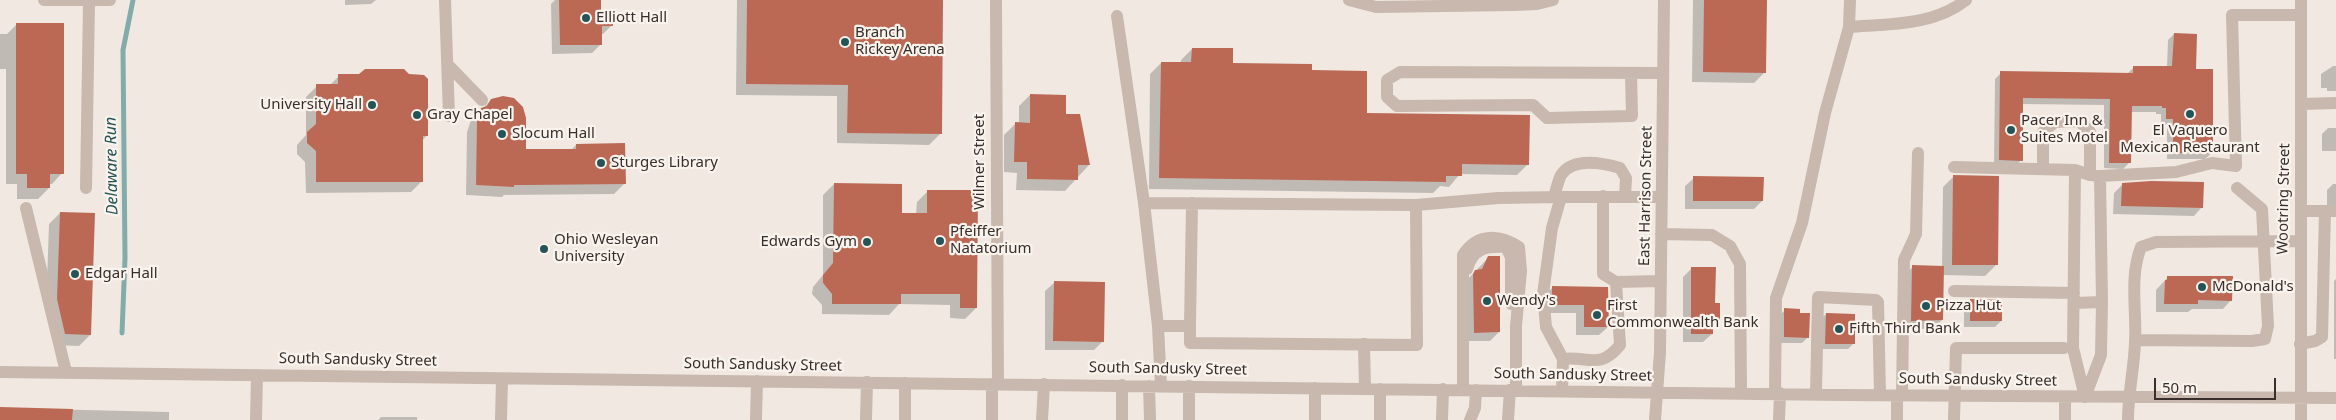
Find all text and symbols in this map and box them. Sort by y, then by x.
place label: Elliott Hall [596,9,667,27]
marker: Elliott Hall [580,12,592,24]
place label: Branch Rickey Arena [855,24,945,59]
marker: Branch Rickey Arena [839,36,851,48]
place label: University Hall [260,96,362,114]
marker: University Hall [366,99,378,111]
place label: Gray Chapel [427,106,512,124]
marker: El Vaquero Mexican Restaurant [2184,108,2196,120]
marker: Gray Chapel [411,109,423,121]
place label: Pacer Inn & Suites Motel [2021,112,2108,147]
street label: Wilmer Street [971,114,989,210]
water label: Delaware Run [102,117,122,215]
place label: El Vaquero Mexican Restaurant [2120,122,2260,157]
marker: Pacer Inn & Suites Motel [2005,124,2017,136]
place label: Slocum Hall [512,125,595,143]
street label: East Harrison Street [1636,126,1656,266]
marker: Slocum Hall [496,128,508,140]
street label: Wootring Street [2274,143,2294,255]
place label: Sturges Library [611,154,718,172]
marker: Sturges Library [595,157,607,169]
place label: Pfeiffer Natatorium [950,223,1031,258]
place label: Ohio Wesleyan University [554,231,658,266]
place label: Edwards Gym [760,233,857,251]
marker: Pfeiffer Natatorium [934,235,946,247]
marker: Edwards Gym [861,236,873,248]
marker: Ohio Wesleyan University [538,243,550,255]
place label: Edgar Hall [85,265,158,283]
marker: Edgar Hall [69,268,81,280]
place label: McDonald's [2212,278,2294,296]
marker: McDonald's [2196,281,2208,293]
place label: Wendy's [1497,292,1556,310]
marker: Wendy's [1481,295,1493,307]
place label: First Commonwealth Bank [1607,297,1759,332]
place label: Pizza Hut [1936,297,2001,315]
marker: Pizza Hut [1920,300,1932,312]
marker: First Commonwealth Bank [1591,309,1603,321]
place label: Fifth Third Bank [1849,320,1960,338]
marker: Fifth Third Bank [1833,323,1845,335]
street label: South Sandusky Street [279,350,437,370]
street label: South Sandusky Street [684,355,842,375]
street label: South Sandusky Street [1089,359,1247,379]
street label: South Sandusky Street [1494,365,1652,385]
scale bar [2156,368,2278,400]
street label: South Sandusky Street [1899,370,2057,390]
text: 50 m [2162,377,2197,397]

